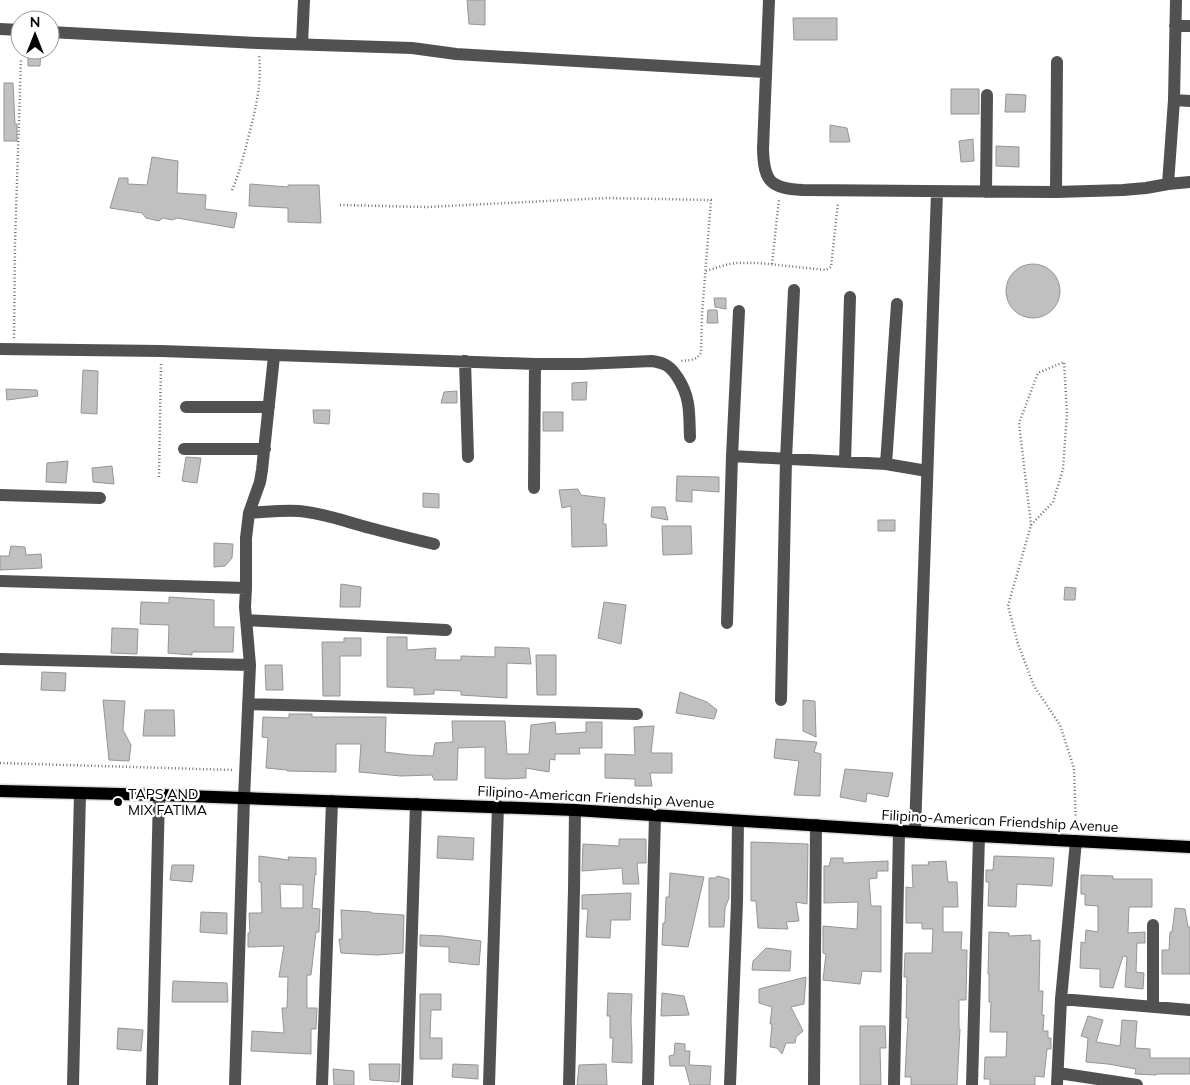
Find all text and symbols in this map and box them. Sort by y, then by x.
north arrow [10,10,60,60]
text: N [30,13,40,31]
street label: Filipino-American Friendship Avenue [477,782,715,812]
place label: TAPS AND MIX FATIMA [128,785,208,819]
marker: TAPS AND MIX FATIMA [112,796,124,808]
street label: Filipino-American Friendship Avenue [881,806,1119,836]

